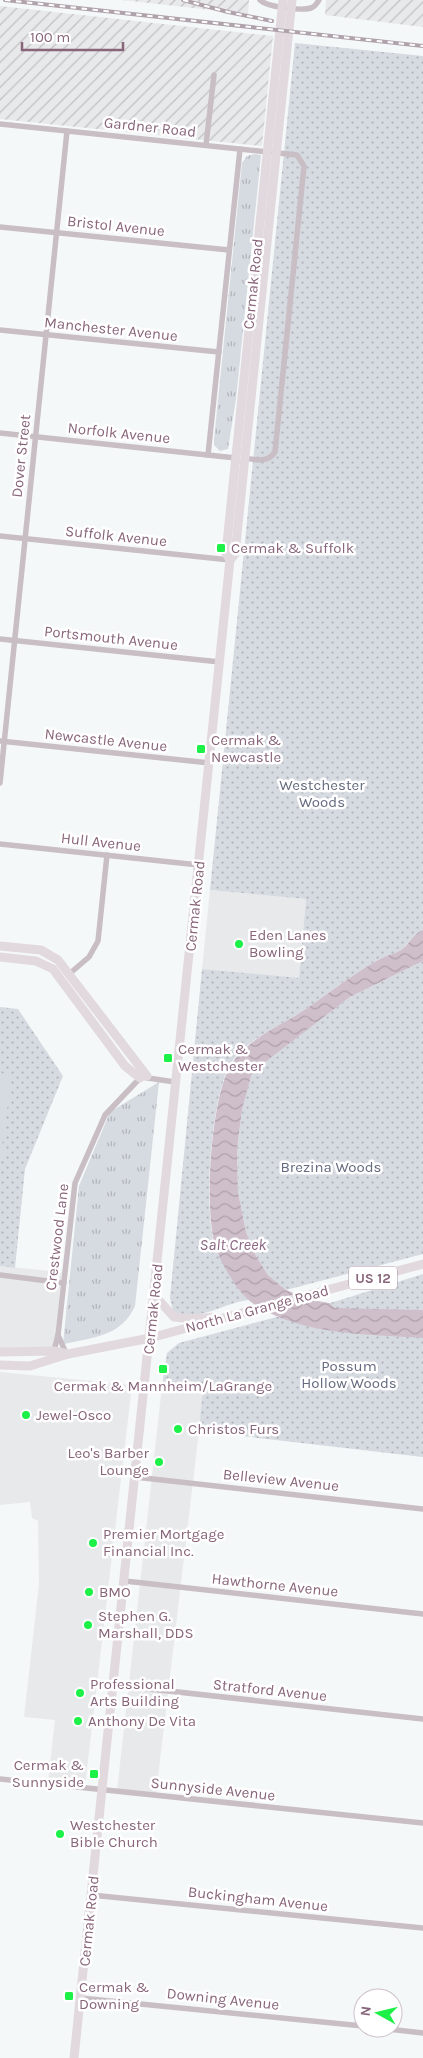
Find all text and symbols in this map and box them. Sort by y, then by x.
scale bar [22,20,124,52]
text: 100 m [30,28,70,46]
street label: Gardner Road [103,113,197,141]
street label: Bristol Avenue [66,212,166,240]
street label: Cermak Road [239,238,267,330]
street label: Manchester Avenue [43,313,179,345]
street label: Dover Street [8,413,34,498]
street label: Norfolk Avenue [67,419,171,447]
street label: Suffolk Avenue [64,522,168,550]
place label: Cermak & Suffolk [231,539,354,557]
marker: Cermak & Suffolk [215,542,227,554]
street label: Portsmouth Avenue [43,622,179,654]
street label: Newcastle Avenue [44,725,168,755]
place label: Cermak & Newcastle [211,731,282,766]
marker: Cermak & Newcastle [195,743,207,755]
park label: Westchester Woods [279,776,365,811]
street label: Hull Avenue [60,829,142,855]
street label: Cermak Road [181,860,209,952]
place label: Eden Lanes Bowling [249,926,327,961]
marker: Eden Lanes Bowling [233,938,245,950]
place label: Cermak & Westchester [178,1040,264,1075]
marker: Cermak & Westchester [162,1052,174,1064]
park label: Brezina Woods [280,1158,382,1176]
street label: Crestwood Lane [42,1183,72,1291]
water label: Salt Creek [200,1235,267,1254]
street label: Cermak Road [139,1263,167,1355]
road number: US 12 [349,1266,397,1290]
street label: North La Grange Road [183,1281,331,1337]
park label: Possum Hollow Woods [301,1357,397,1392]
marker: Cermak & Mannheim/LaGrange [157,1363,169,1375]
place label: Cermak & Mannheim/LaGrange [54,1377,272,1395]
place label: Jewel-Osco [36,1406,111,1424]
marker: Jewel-Osco [20,1409,32,1421]
place label: Christos Furs [188,1420,279,1438]
marker: Christos Furs [172,1423,184,1435]
place label: Leo's Barber Lounge [68,1444,150,1479]
marker: Leo's Barber Lounge [153,1456,165,1468]
street label: Belleview Avenue [222,1465,340,1495]
place label: Premier Mortgage Financial Inc. [103,1525,224,1560]
marker: Premier Mortgage Financial Inc. [87,1537,99,1549]
street label: Hawthorne Avenue [211,1569,339,1601]
place label: BMO [99,1583,131,1601]
marker: BMO [83,1586,95,1598]
place label: Stephen G. Marshall, DDS [98,1607,194,1642]
marker: Stephen G. Marshall, DDS [82,1619,94,1631]
place label: Professional Arts Building [90,1675,180,1710]
street label: Stratford Avenue [212,1675,328,1705]
marker: Professional Arts Building [74,1687,86,1699]
place label: Anthony De Vita [88,1712,196,1730]
marker: Anthony De Vita [72,1715,84,1727]
place label: Cermak & Sunnyside [12,1756,84,1791]
marker: Cermak & Sunnyside [88,1768,100,1780]
street label: Sunnyside Avenue [150,1774,276,1804]
place label: Westchester Bible Church [70,1816,158,1851]
marker: Westchester Bible Church [54,1828,66,1840]
street label: Cermak Road [75,1875,103,1967]
street label: Buckingham Avenue [187,1883,329,1915]
place label: Cermak & Downing [79,1978,150,2013]
street label: Downing Avenue [166,1984,280,2014]
north arrow [353,1988,403,2038]
marker: Cermak & Downing [63,1990,75,2002]
text: N [357,2005,375,2017]

